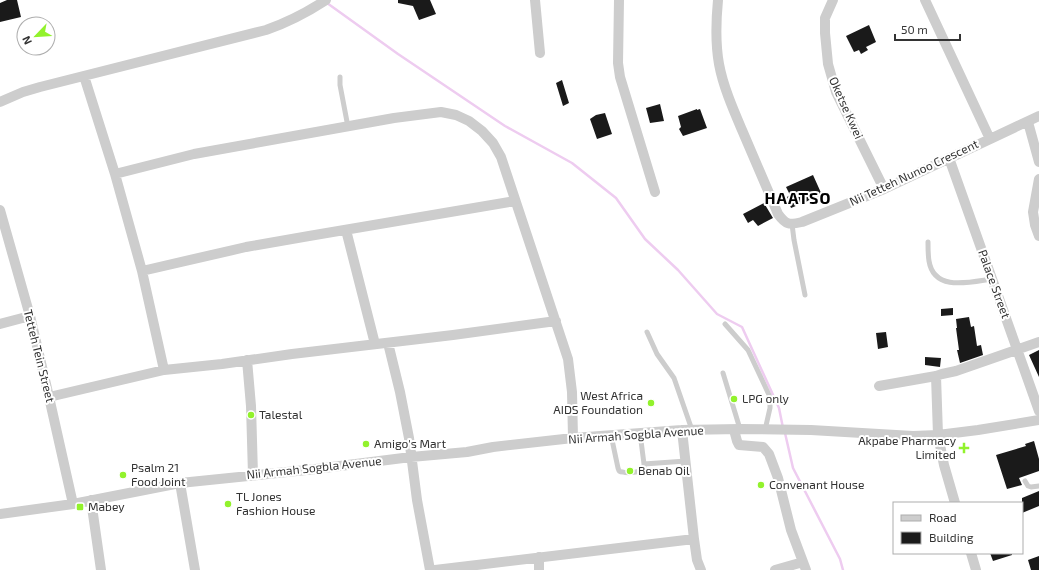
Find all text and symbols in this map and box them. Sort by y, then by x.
north arrow [16,16,56,56]
scale bar [895,16,960,42]
text: 50 m [901,22,928,36]
text: N [19,34,34,47]
street label: Oketse Kwei [827,74,867,141]
street label: Nii Tetteh Nunoo Crescent [847,136,981,208]
district label: HAATSO [764,188,832,207]
street label: Palace Street [976,247,1014,320]
street label: Tetteh Tein Street [22,308,58,404]
place label: West Africa AIDS Foundation [553,388,643,416]
place label: LPG only [742,391,790,405]
marker: LPG only [729,394,739,404]
marker: West Africa AIDS Foundation [646,398,656,408]
place label: Talestal [259,407,303,421]
marker: Talestal [246,410,256,420]
street label: Nii Armah Sogbla Avenue [568,422,704,446]
place label: Akpabe Pharmacy Limited [858,433,957,461]
place label: Amigo's Mart [374,436,446,450]
marker: Amigo's Mart [361,439,371,449]
marker: Akpabe Pharmacy Limited [959,443,969,453]
street label: Nii Armah Sogbla Avenue [246,453,382,481]
place label: Psalm 21 Food Joint [131,460,186,488]
place label: Benab Oil [638,463,690,477]
marker: Benab Oil [625,466,635,476]
marker: Psalm 21 Food Joint [118,470,128,480]
place label: Convenant House [769,477,864,491]
marker: Convenant House [756,480,766,490]
place label: TL Jones Fashion House [236,489,316,517]
place label: Mabey [88,499,125,513]
marker: TL Jones Fashion House [223,499,233,509]
marker: Mabey [75,502,85,512]
legend [893,502,1023,554]
text: Road [929,510,957,524]
text: Building [929,530,974,544]

